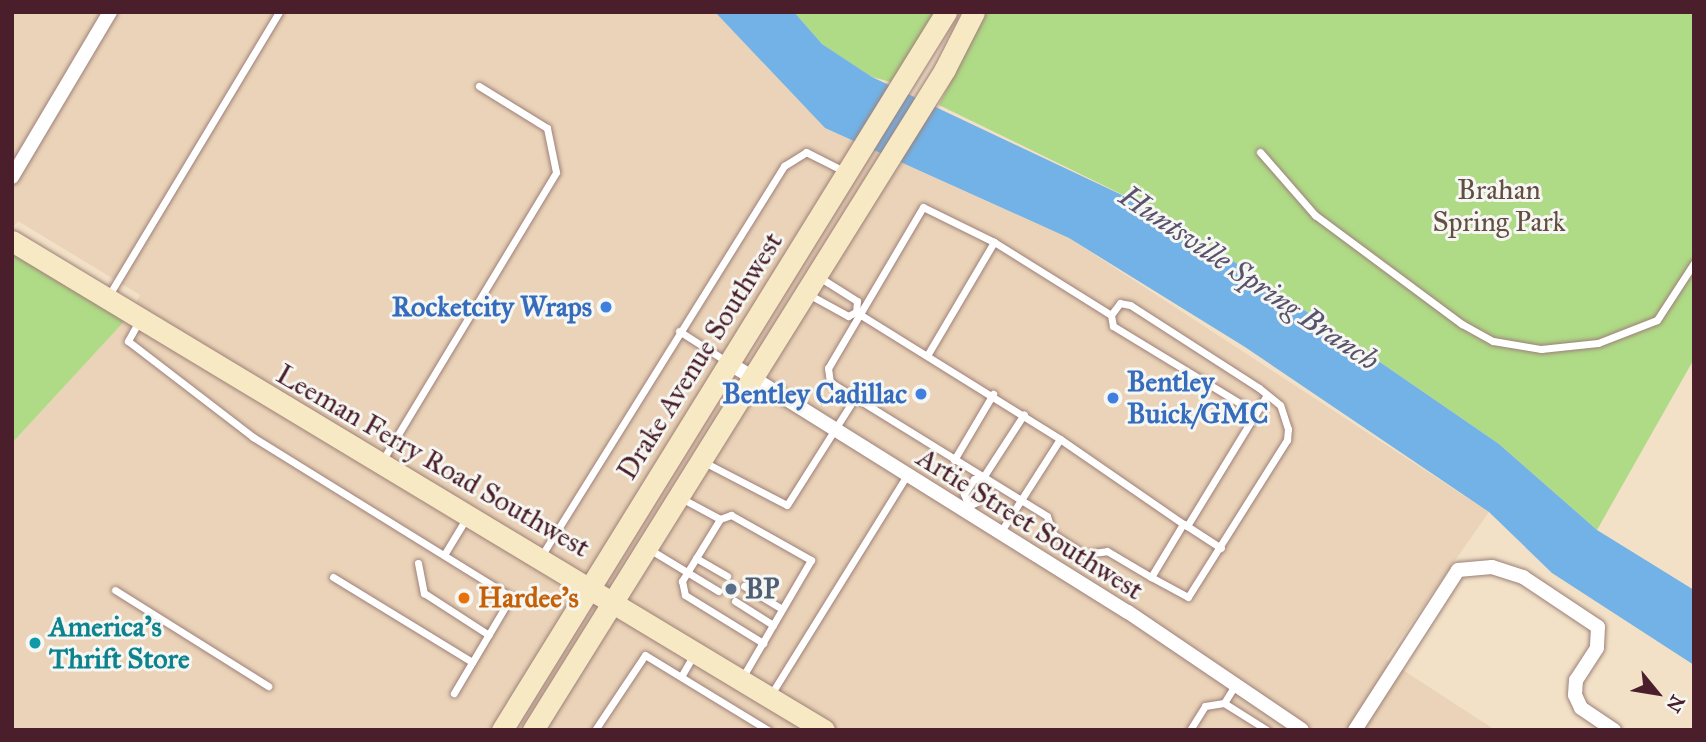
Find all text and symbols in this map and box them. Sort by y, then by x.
park label: Brahan Spring Park [1432,173,1566,239]
water label: Huntsville Spring Branch [1112,178,1386,378]
street label: Drake Avenue Southwest [610,226,790,486]
place label: Rocketcity Wraps [392,290,592,324]
marker: Rocketcity Wraps [598,299,614,315]
street label: Leeman Ferry Road Southwest [270,357,596,565]
place label: Bentley Buick/GMC [1127,365,1268,431]
place label: Bentley Cadillac [722,377,907,411]
marker: Bentley Cadillac [913,386,929,402]
marker: Bentley Buick/GMC [1105,390,1121,406]
street label: Artie Street Southwest [911,441,1149,607]
place label: BP [745,572,779,606]
place label: Hardee's [478,581,579,615]
marker: BP [723,581,739,597]
marker: Hardee's [456,590,472,606]
place label: America's Thrift Store [49,610,190,676]
marker: America's Thrift Store [27,635,43,651]
north arrow [1622,658,1692,728]
text: N [1662,691,1690,716]

